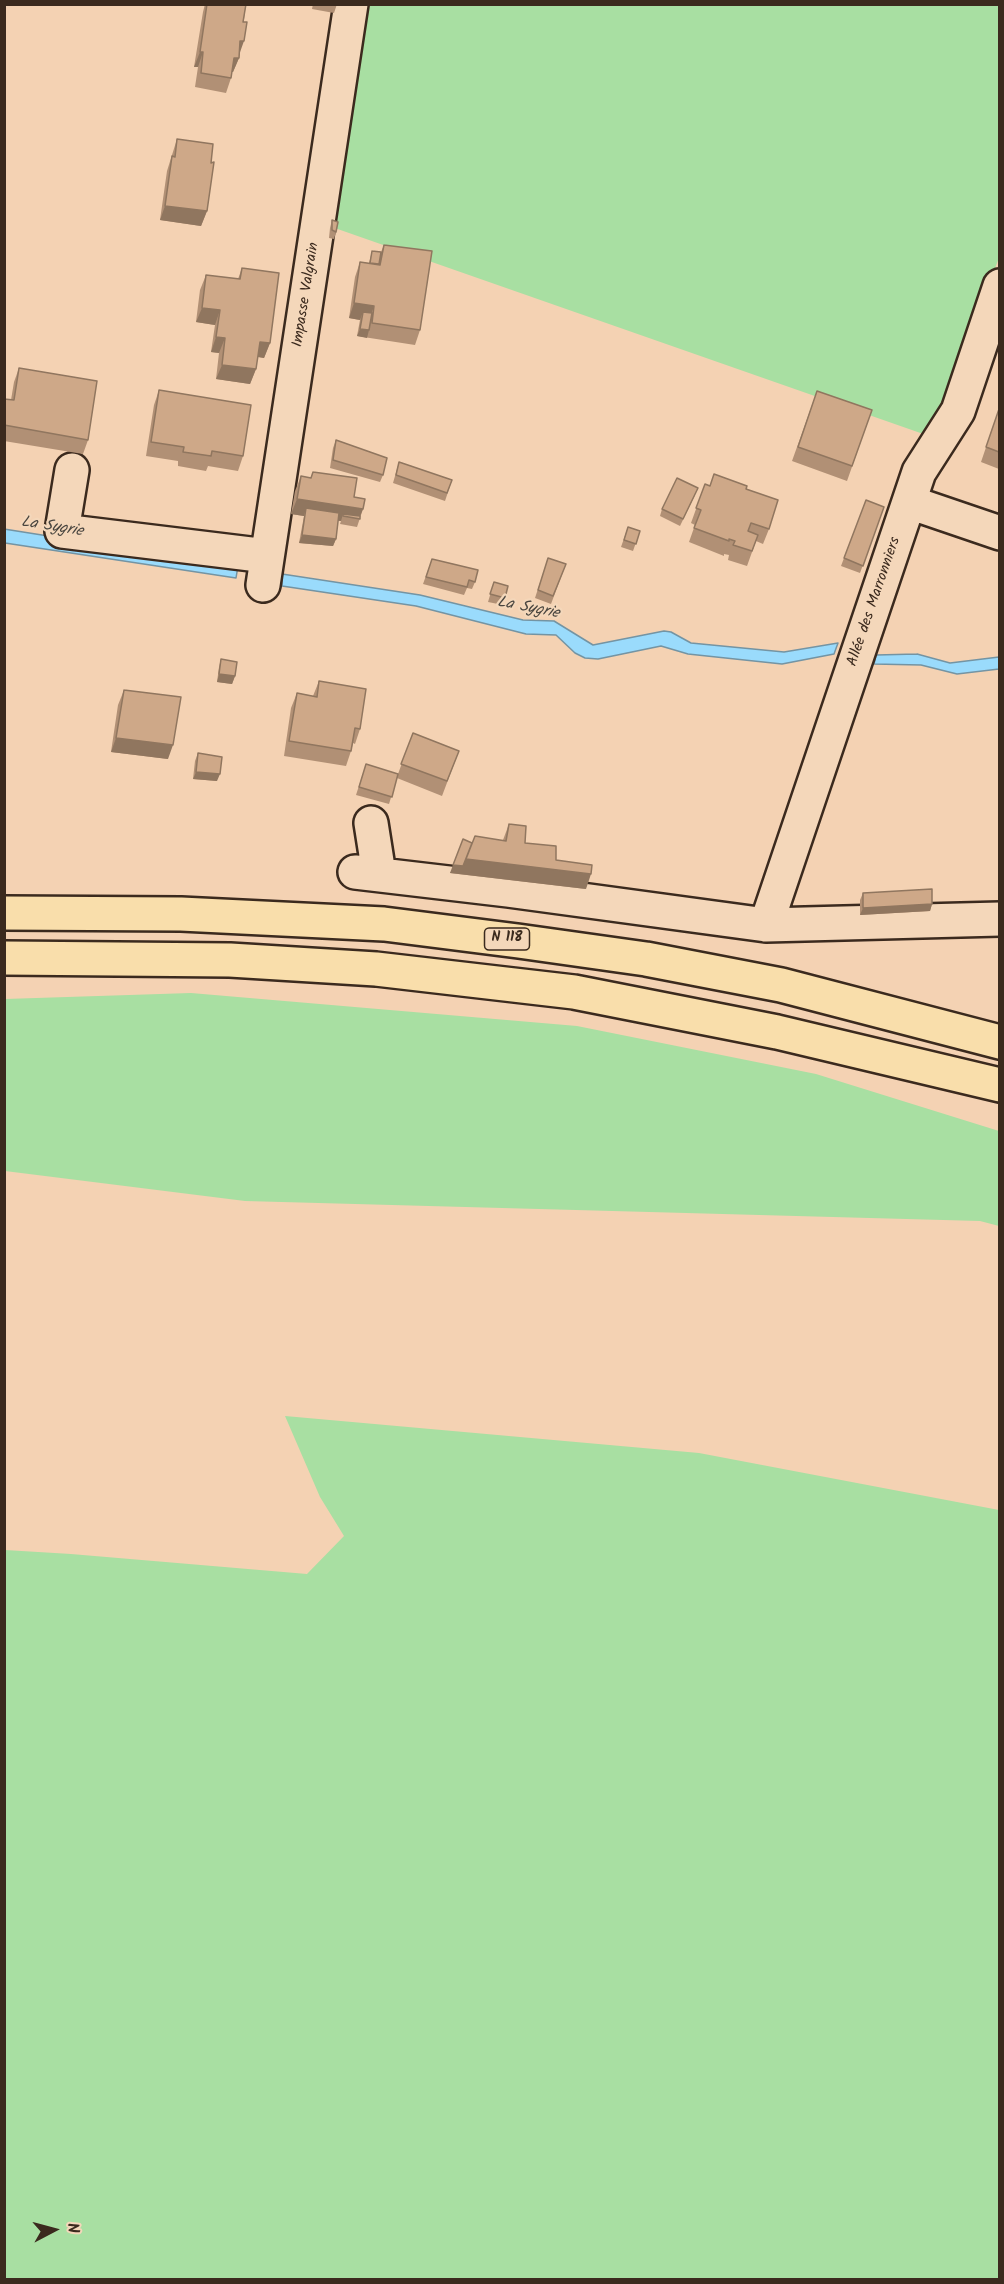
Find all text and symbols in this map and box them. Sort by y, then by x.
street label: Impasse Valgrain [290,241,324,349]
water label: La Sygrie [20,514,84,542]
street label: Allée des Marronniers [844,535,906,669]
water label: La Sygrie [495,594,561,624]
road number: N 118 [484,928,530,950]
north arrow [24,2200,84,2260]
text: N [59,2222,85,2234]

